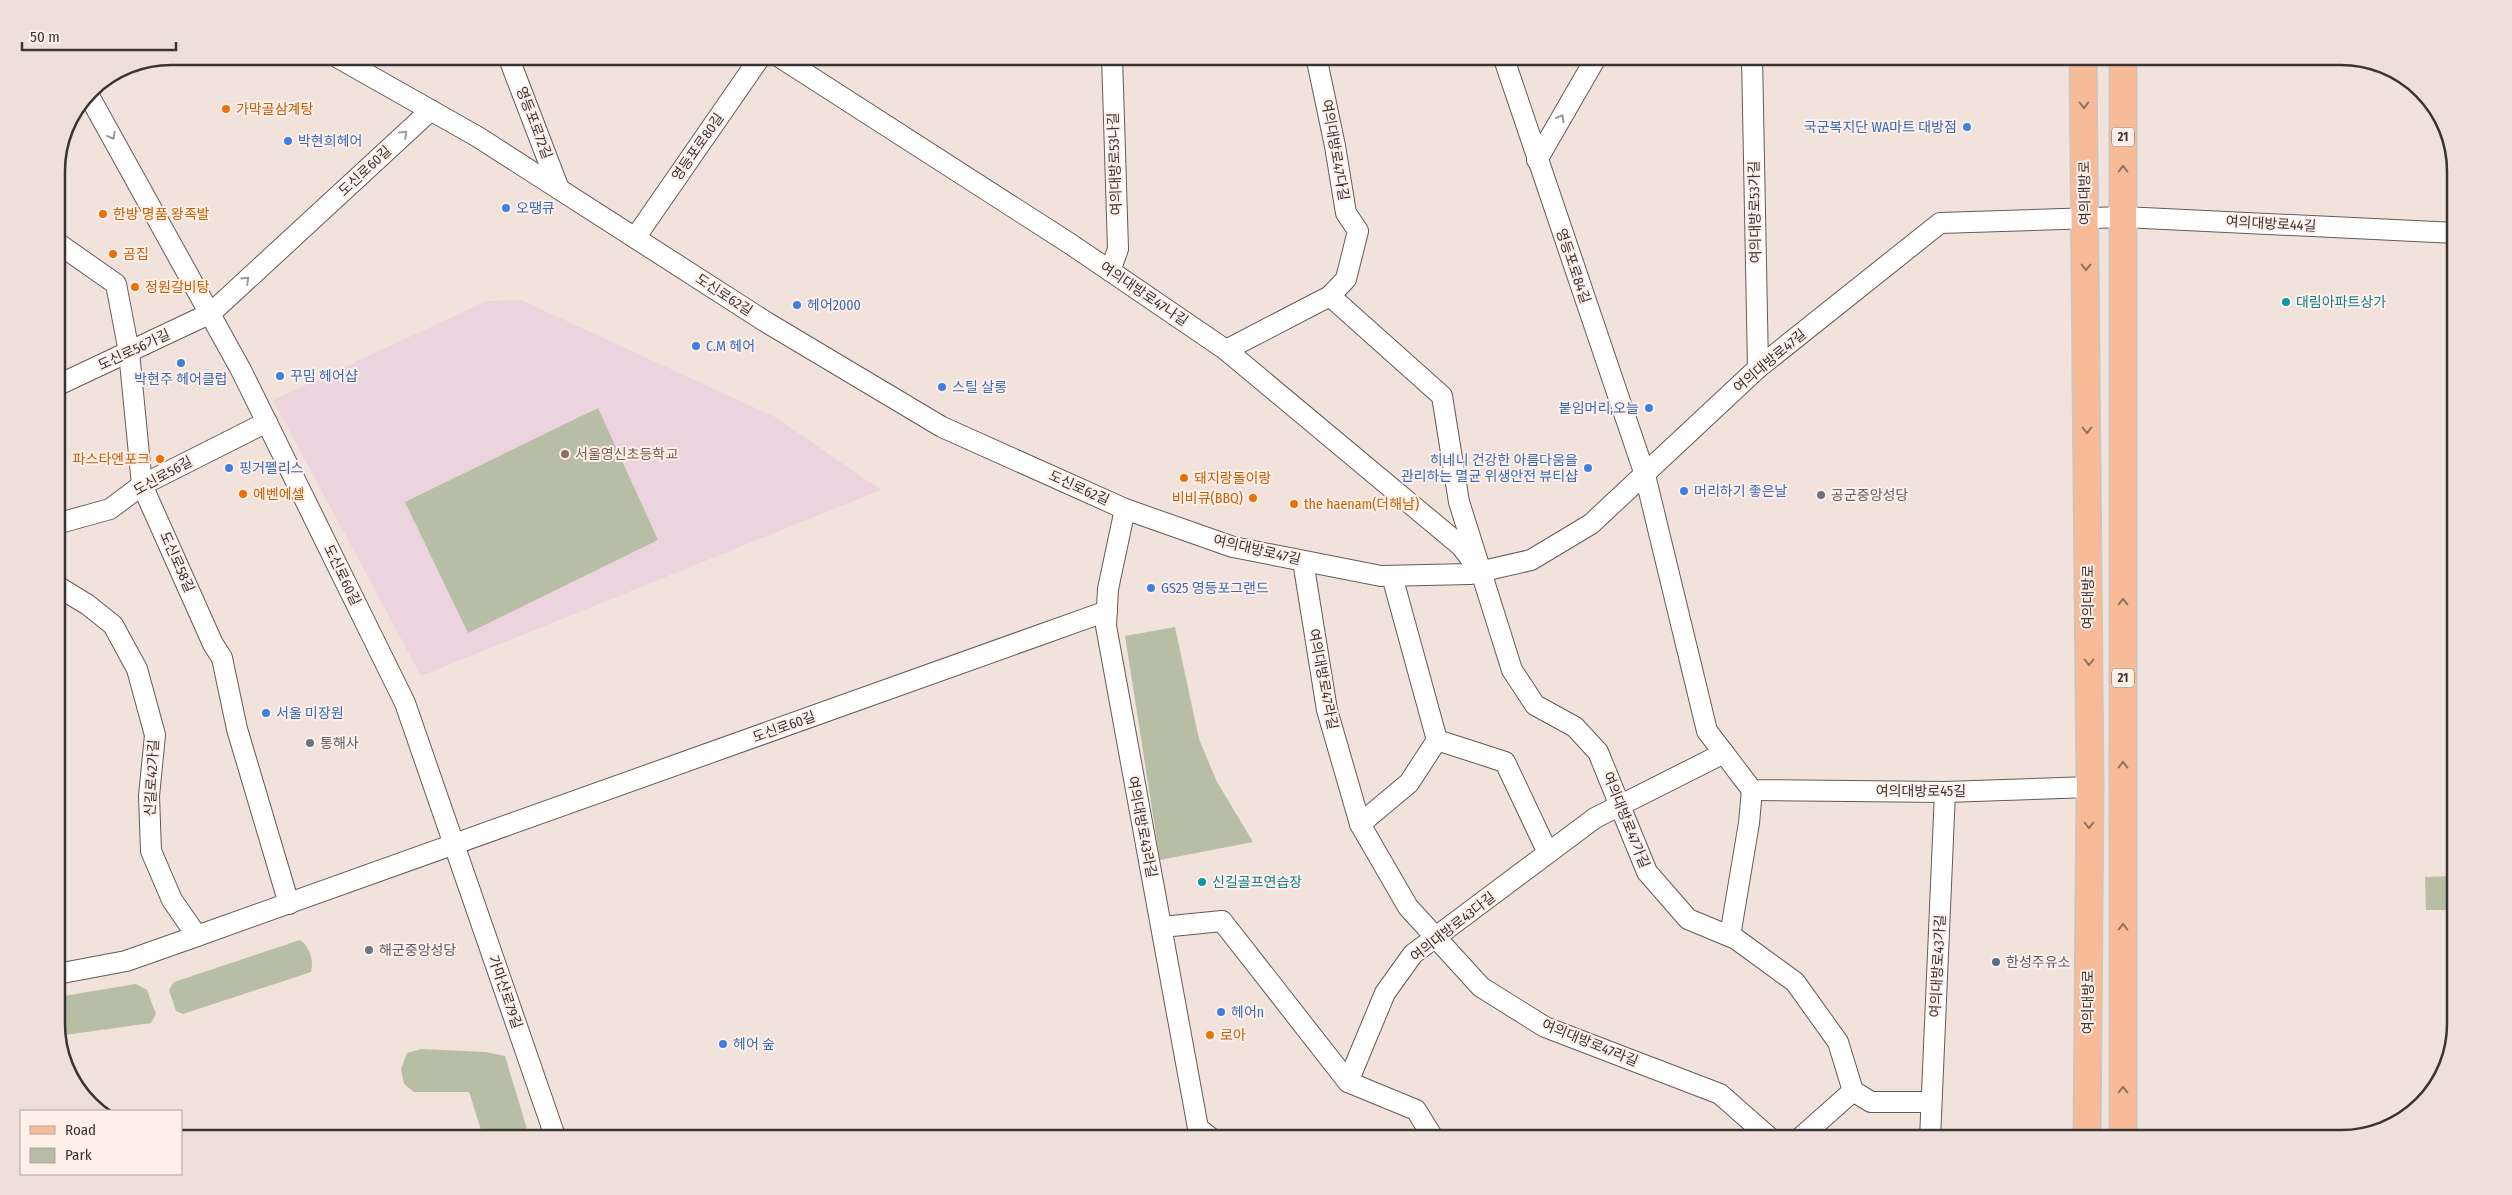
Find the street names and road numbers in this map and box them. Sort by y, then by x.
street label: 영등포로72길 [512,84,556,162]
street label: 여의대방로47다길 [1318,98,1352,202]
street label: 영등포로80길 [668,110,728,184]
street label: 여의대방로53나길 [1105,112,1125,216]
road number: 21 [2112,128,2134,146]
street label: 도신로60길 [335,142,395,200]
street label: 여의대방로53가길 [1746,160,1764,264]
street label: 여의대방로 [2076,161,2094,225]
street label: 여의대방로44길 [2225,213,2317,235]
street label: 영등포로84길 [1552,226,1594,306]
street label: 여의대방로47나길 [1097,258,1191,330]
street label: 도신로62길 [692,270,756,320]
street label: 도신로56가길 [95,326,173,374]
street label: 여의대방로47길 [1730,326,1810,396]
street label: 도신로56길 [131,453,195,499]
street label: 도신로62길 [1046,467,1112,509]
street label: 도신로58길 [156,529,198,595]
street label: 여의대방로47길 [1212,532,1302,568]
street label: 도신로60길 [320,542,364,608]
street label: 여의대방로 [2080,565,2097,629]
street label: 여의대방로47라길 [1305,627,1341,731]
road number: 21 [2112,668,2134,688]
street label: 도신로60길 [750,708,818,746]
street label: 신길로42가길 [141,739,163,817]
street label: 여의대방로47가길 [1599,769,1653,871]
street label: 여의대방로43라길 [1124,775,1160,879]
street label: 여의대방로45길 [1876,783,1966,800]
street label: 여의대방로43다길 [1407,889,1499,965]
street label: 여의대방로43가길 [1927,914,1949,1018]
street label: 가마산로79길 [484,953,526,1031]
street label: 여의대방로 [2080,970,2097,1034]
street label: 여의대방로47라길 [1539,1016,1641,1070]

